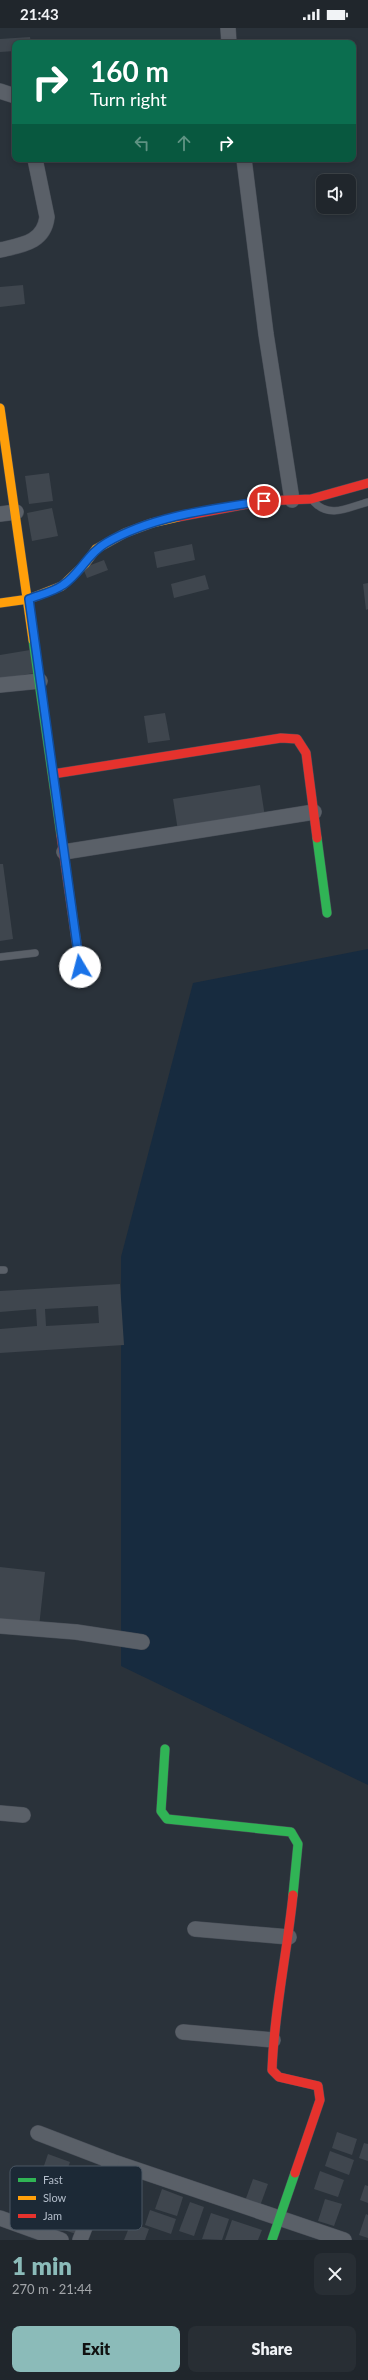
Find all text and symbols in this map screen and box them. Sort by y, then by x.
text: 21:43 [20,5,59,23]
text: 160 m [90,54,169,88]
icon: right [24,56,76,108]
text: Turn right [90,88,167,110]
icon: left [131,132,153,154]
icon: ahead [173,132,195,154]
icon: right [215,132,237,154]
map controls [316,174,356,214]
button: sound [316,174,356,214]
pin [247,484,281,518]
icon: arrive [253,490,275,512]
position arrow [59,946,101,988]
legend [10,2166,142,2230]
text: Fast [43,2173,63,2186]
text: Slow [43,2191,67,2204]
text: Jam [43,2209,62,2222]
text: 1 min [12,2251,72,2280]
button: close [314,2253,356,2295]
text: 270 m · 21:44 [12,2281,92,2297]
button: Exit [12,2326,180,2372]
button: Share [188,2326,356,2372]

